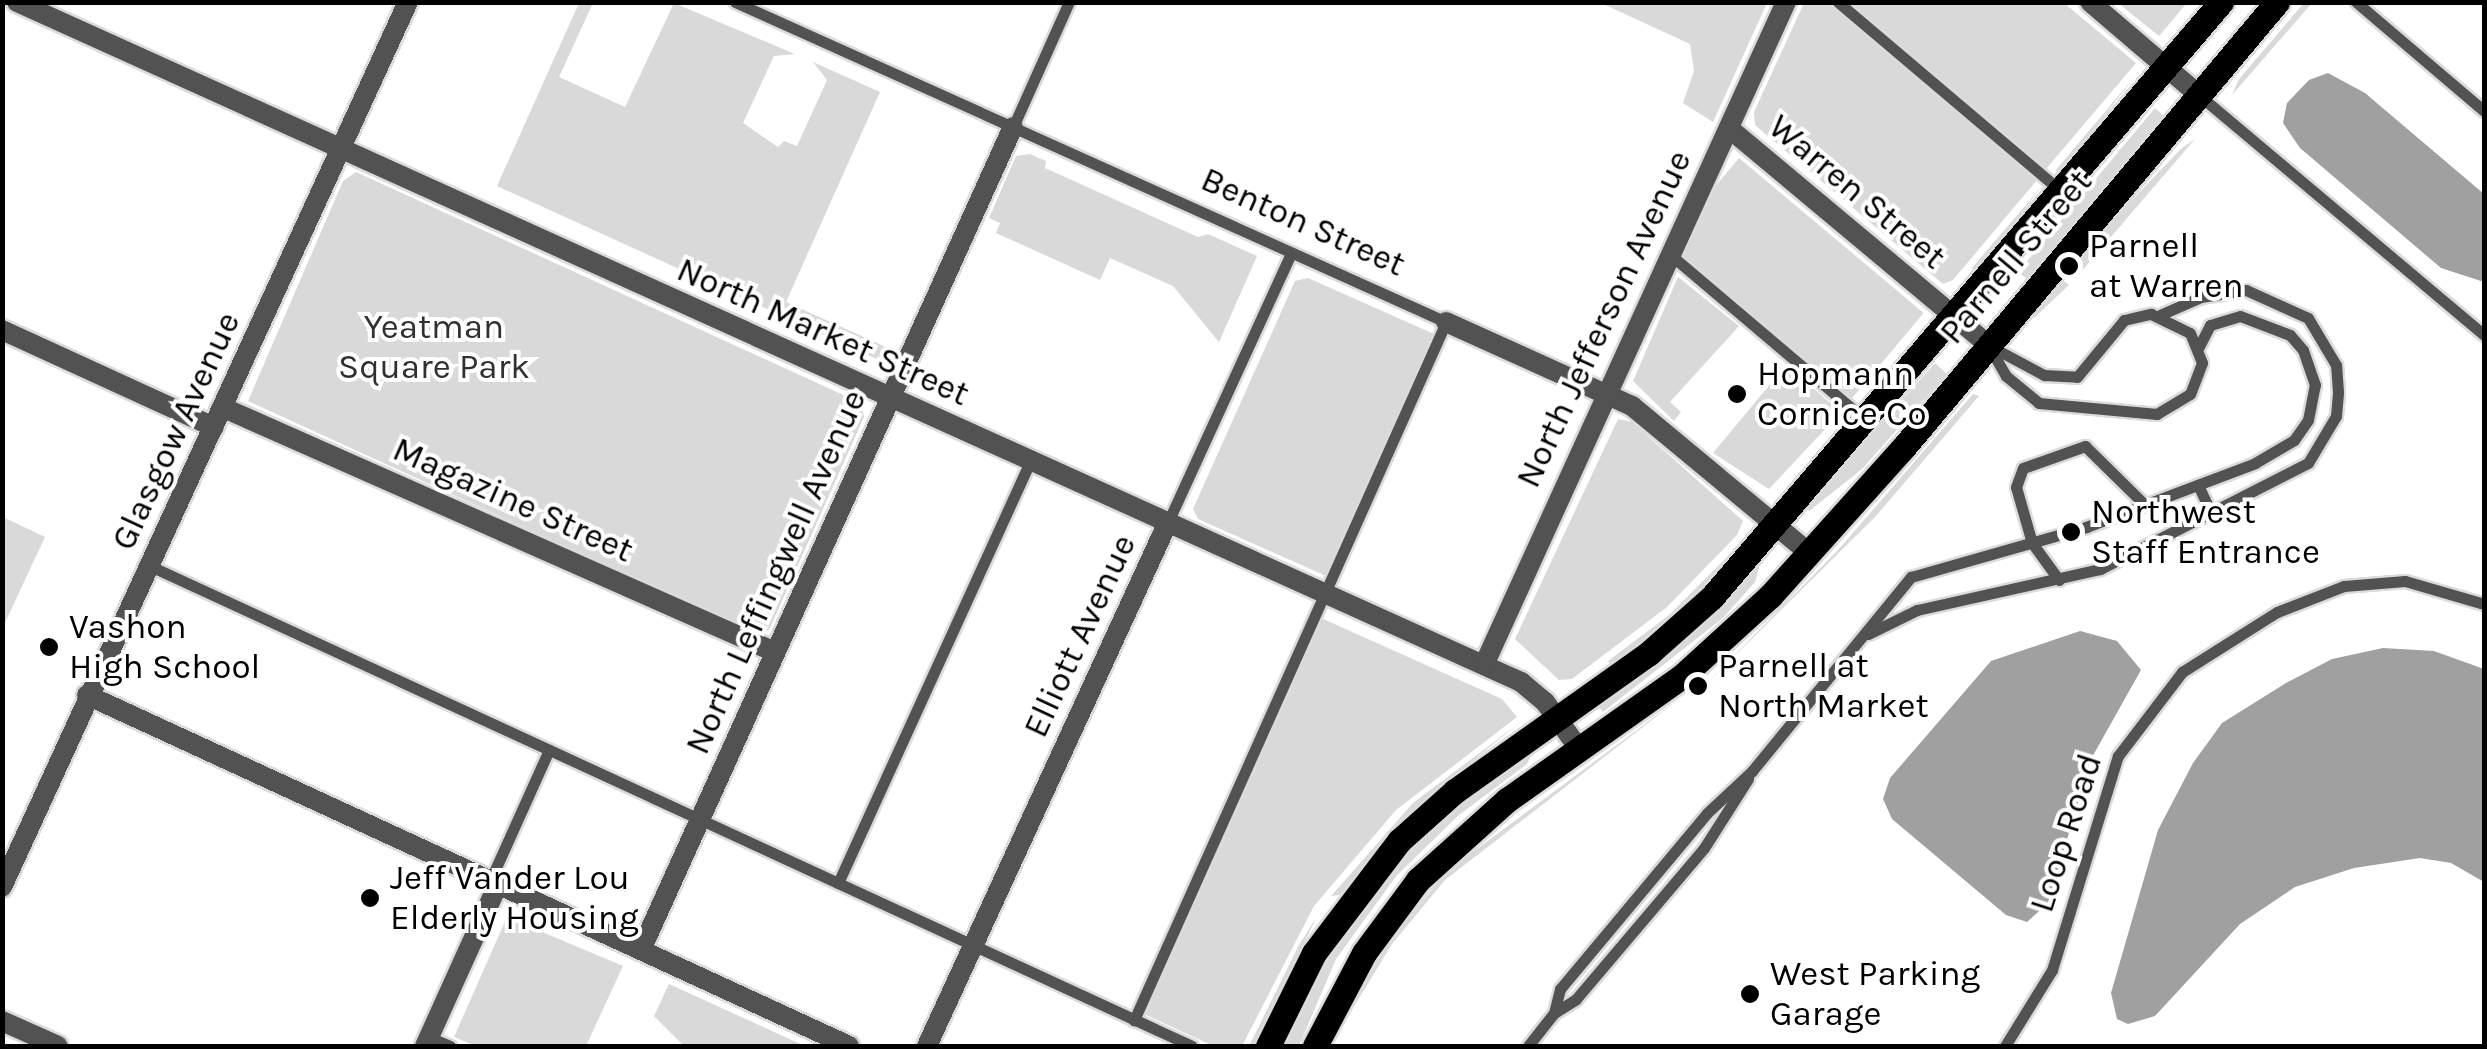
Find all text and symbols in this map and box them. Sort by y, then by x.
street label: Warren Street [1760,106,1954,278]
street label: North Jefferson Avenue [1507,144,1701,494]
street label: Benton Street [1195,158,1411,286]
street label: Parnell Street [1931,161,2101,353]
place label: Parnell at Warren [2089,225,2244,307]
street label: North Market Street [671,249,975,415]
marker: Parnell at Warren [2058,255,2080,277]
street label: Glasgow Avenue [103,305,249,557]
park label: Yeatman Square Park [338,306,530,388]
place label: Hopmann Cornice Co [1757,353,1927,435]
street label: North Leffingwell Avenue [677,383,875,761]
marker: Hopmann Cornice Co [1726,383,1748,405]
street label: Magazine Street [386,428,640,572]
place label: Northwest Staff Entrance [2091,491,2320,573]
marker: Northwest Staff Entrance [2060,521,2082,543]
street label: Elliott Avenue [1015,528,1145,744]
place label: Vashon High School [69,606,260,688]
marker: Vashon High School [38,636,60,658]
place label: Parnell at North Market [1718,645,1929,727]
marker: Parnell at North Market [1687,675,1709,697]
street label: Loop Road [2021,749,2111,917]
place label: Jeff Vander Lou Elderly Housing [390,857,639,939]
marker: Jeff Vander Lou Elderly Housing [359,887,381,909]
place label: West Parking Garage [1770,953,1980,1035]
marker: West Parking Garage [1739,983,1761,1005]

